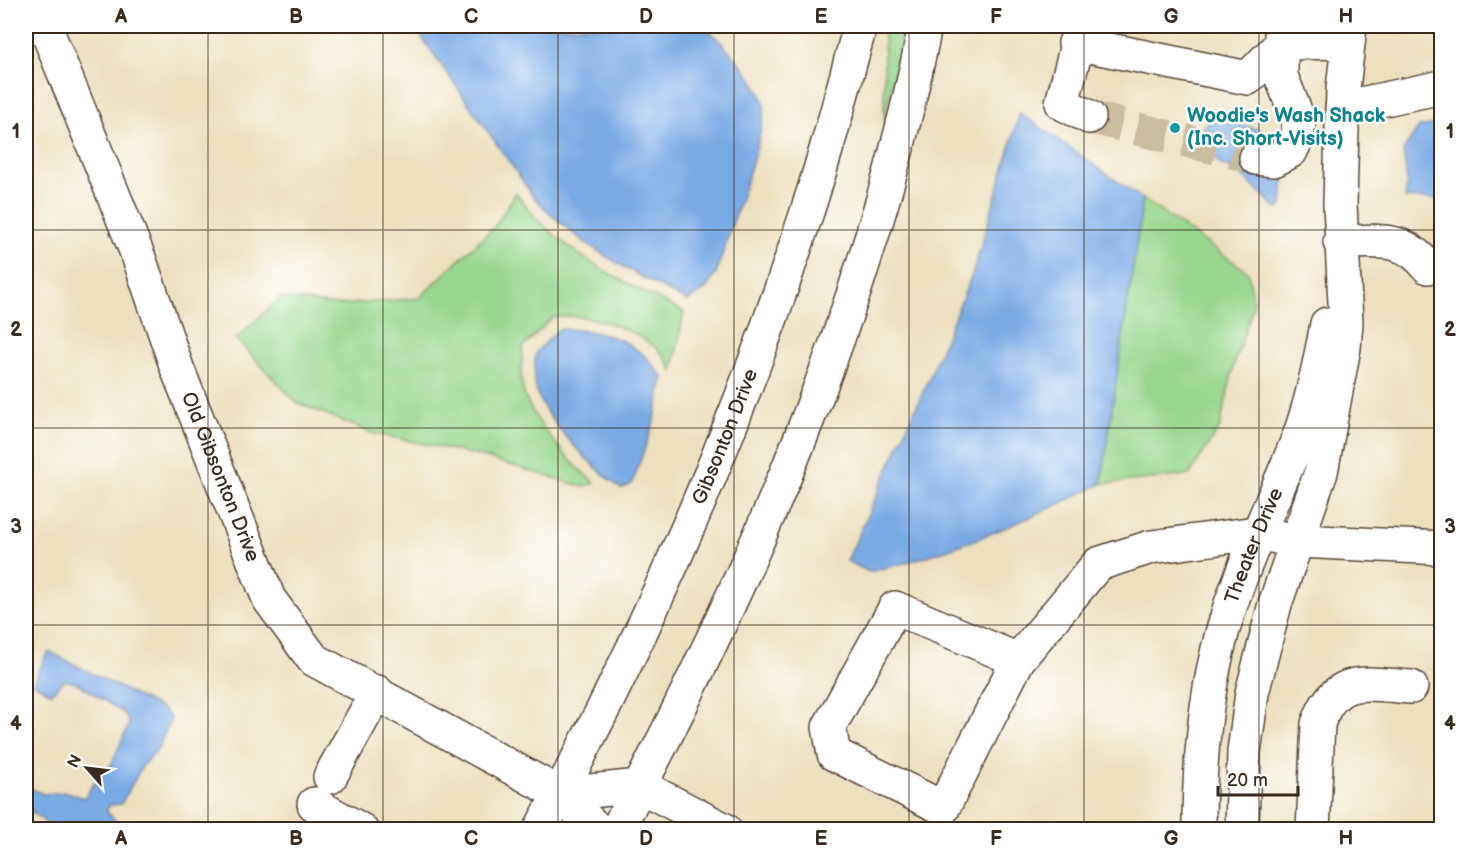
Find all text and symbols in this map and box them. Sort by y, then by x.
text: A [114,5,128,29]
text: B [289,5,303,29]
text: C [464,5,478,29]
text: D [639,5,653,29]
text: E [815,5,828,29]
text: F [990,5,1002,29]
text: G [1164,5,1179,29]
text: H [1339,5,1353,29]
place label: Woodie's Wash Shack (Inc. Short-Visits) [1187,104,1386,151]
text: 1 [12,120,20,144]
text: 1 [1446,120,1454,144]
marker: Woodie's Wash Shack (Inc. Short-Visits) [1168,121,1182,135]
text: 2 [10,318,22,342]
text: 2 [1444,318,1456,342]
street label: Gibsonton Drive [687,365,763,508]
street label: Old Gibsonton Drive [176,389,265,565]
street label: Theater Drive [1220,484,1288,607]
text: 3 [10,515,22,539]
text: 3 [1444,515,1456,539]
text: 4 [10,712,22,736]
text: 4 [1444,712,1456,736]
north arrow [57,738,117,798]
text: N [64,752,86,771]
scale bar [1218,759,1298,797]
text: 20 m [1227,770,1268,791]
text: A [114,827,128,851]
text: B [289,827,303,851]
text: C [464,827,478,851]
text: D [639,827,653,851]
text: E [815,827,828,851]
text: F [990,827,1002,851]
text: G [1164,827,1179,851]
text: H [1339,827,1353,851]

